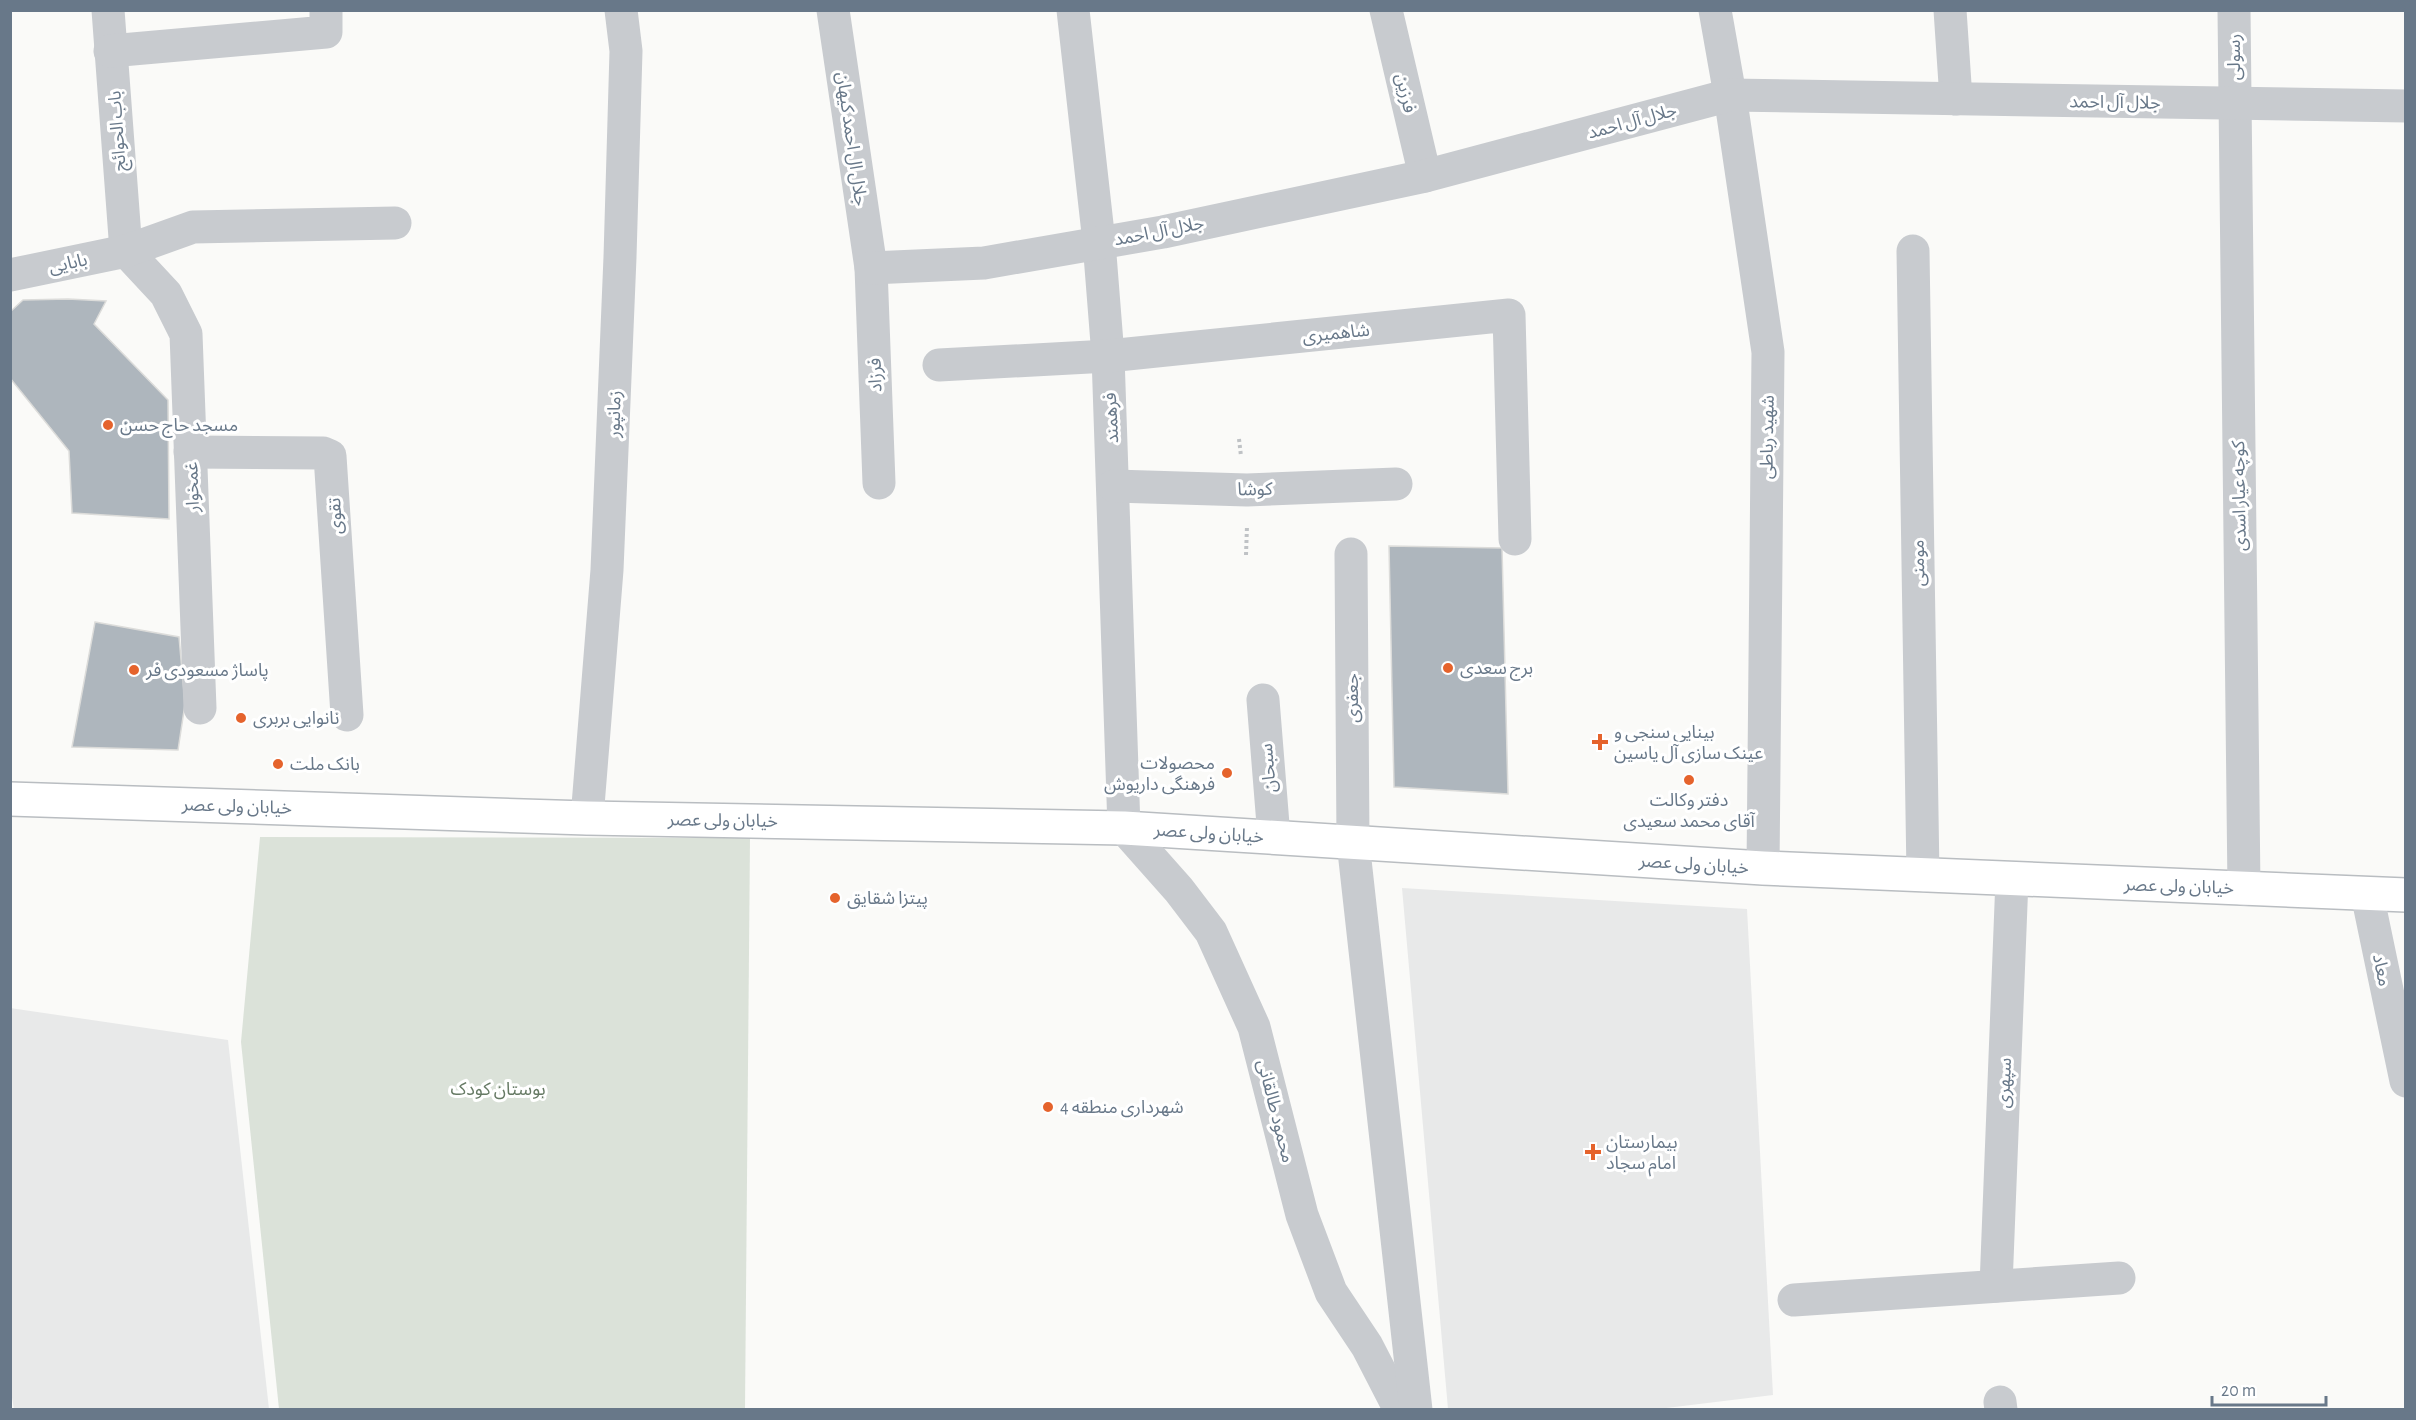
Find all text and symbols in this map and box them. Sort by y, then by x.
street label: رسولی [2226,34,2245,80]
street label: جلال ال احمد کیهان [832,71,869,208]
street label: فرزین [1391,72,1418,115]
street label: باب الحوائج [106,90,133,172]
street label: جلال آل احمد [2069,92,2161,114]
street label: جلال آل احمد [1585,100,1679,143]
street label: جلال آل احمد [1112,213,1206,251]
street label: بابایی [47,251,89,278]
street label: شاهمیری [1302,322,1371,347]
street label: فرزاد [866,358,887,392]
street label: زمانپور [605,390,626,439]
street label: فرهمند [1102,392,1123,444]
street label: شهید رباطی [1758,395,1779,479]
place label: مسجد حاج حسن [120,417,238,438]
marker: مسجد حاج حسن [101,418,115,432]
street label: کوچه عیار اسدی [2230,440,2251,551]
street label: غمخوار [183,461,204,513]
street label: کوشا [1237,481,1273,500]
street label: تقوی [326,497,347,535]
street label: مومنی [1910,539,1929,587]
place label: برج سعدی [1460,660,1533,681]
marker: برج سعدی [1441,661,1455,675]
place label: پاساژ مسعودی فر [145,662,269,681]
marker: پاساژ مسعودی فر [127,663,141,677]
street label: جعفری [1344,673,1363,723]
place label: نانوایی بربری [253,710,339,729]
marker: نانوایی بربری [234,711,248,725]
place label: بینایی سنجی و عینک سازی آل یاسین [1614,724,1763,764]
marker: بینایی سنجی و عینک سازی آل یاسین [1591,733,1609,751]
street label: سبحان [1258,742,1281,793]
place label: محصولات فرهنگی داریوش [1104,755,1215,795]
place label: بانک ملت [290,756,360,774]
marker: بانک ملت [271,757,285,771]
marker: محصولات فرهنگی داریوش [1220,766,1234,780]
marker: دفتر وکالت آقای محمد سعیدی [1682,773,1696,787]
place label: دفتر وکالت آقای محمد سعیدی [1623,792,1755,832]
street label: خیابان ولی عصر [181,796,292,819]
street label: خیابان ولی عصر [667,811,778,832]
street label: خیابان ولی عصر [1152,821,1265,848]
street label: خیابان ولی عصر [1637,852,1750,879]
street label: خیابان ولی عصر [2123,876,2234,899]
place label: پیتزا شقایق [847,890,928,909]
marker: پیتزا شقایق [828,891,842,905]
street label: معاد [2369,952,2393,988]
street label: سپهری [1995,1057,2016,1109]
street label: محمود طالقانی [1253,1058,1297,1165]
park label: بوستان کودک [451,1081,546,1100]
place label: شهرداری منطقه 4 [1060,1099,1184,1118]
marker: شهرداری منطقه 4 [1041,1100,1055,1114]
place label: بیمارستان امام سجاد [1606,1134,1678,1177]
marker: بیمارستان امام سجاد [1584,1143,1602,1161]
scale bar [2212,1369,2326,1407]
text: 20 m [2221,1382,2256,1400]

